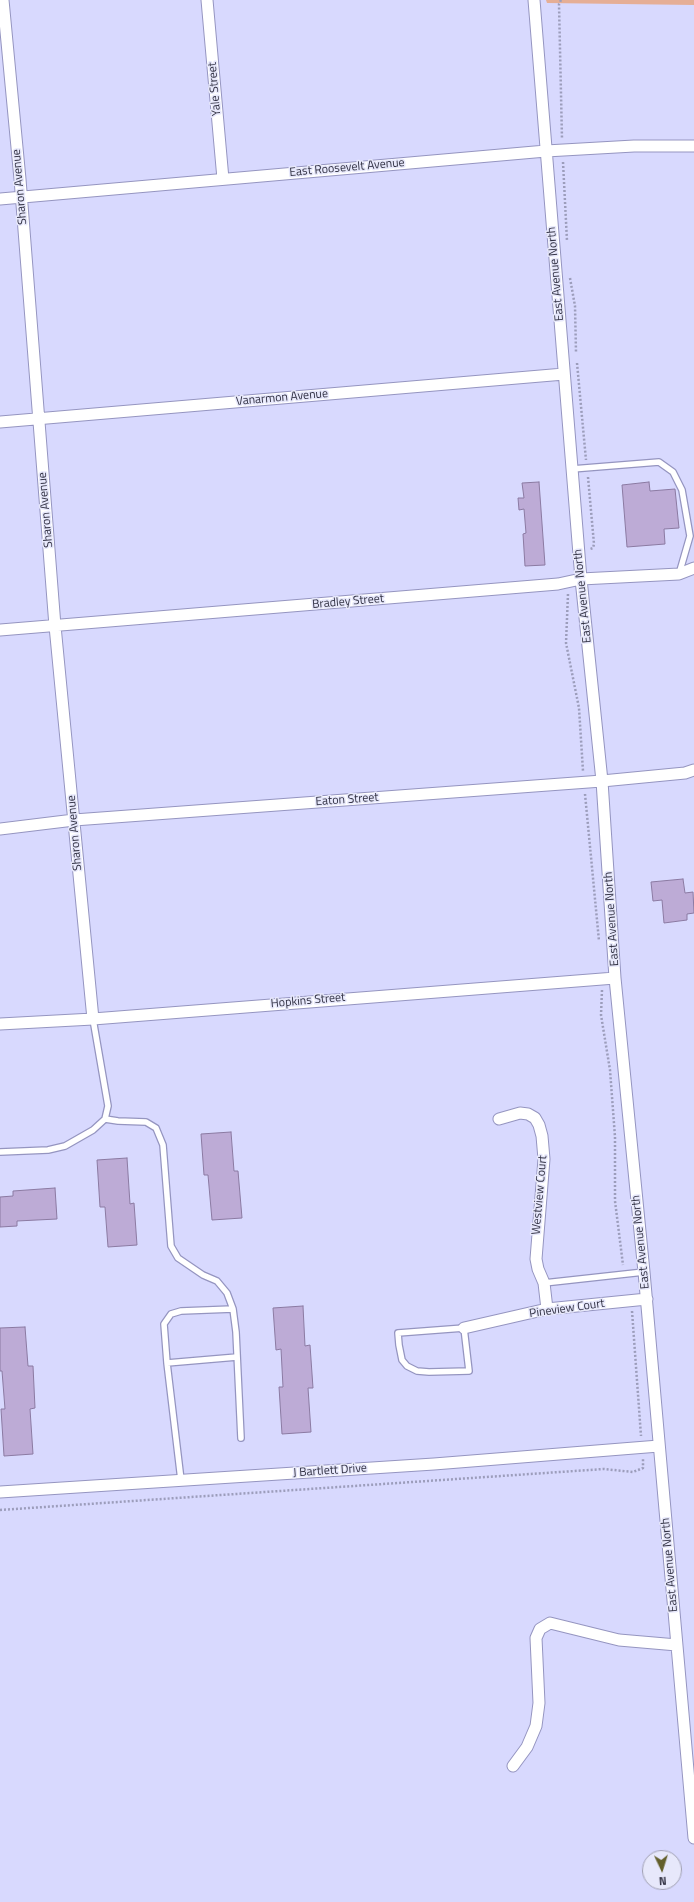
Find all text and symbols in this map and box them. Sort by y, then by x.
street label: Yale Street [205,61,225,117]
street label: Sharon Avenue [10,149,30,225]
street label: East Roosevelt Avenue [289,156,405,180]
street label: East Avenue North [545,226,567,322]
street label: Vanarmon Avenue [235,387,329,409]
street label: Sharon Avenue [36,472,56,548]
street label: East Avenue North [571,548,595,644]
street label: Bradley Street [312,592,384,612]
street label: Eaton Street [315,791,379,809]
street label: Sharon Avenue [65,795,85,871]
street label: East Avenue North [602,871,622,967]
street label: Hopkins Street [270,991,346,1011]
street label: Westview Court [529,1155,551,1235]
street label: East Avenue North [629,1194,653,1290]
street label: Pineview Court [528,1297,606,1321]
street label: J Bartlett Drive [293,1461,367,1481]
street label: East Avenue North [659,1517,681,1613]
north arrow [642,1850,682,1890]
text: N [658,1873,667,1889]

